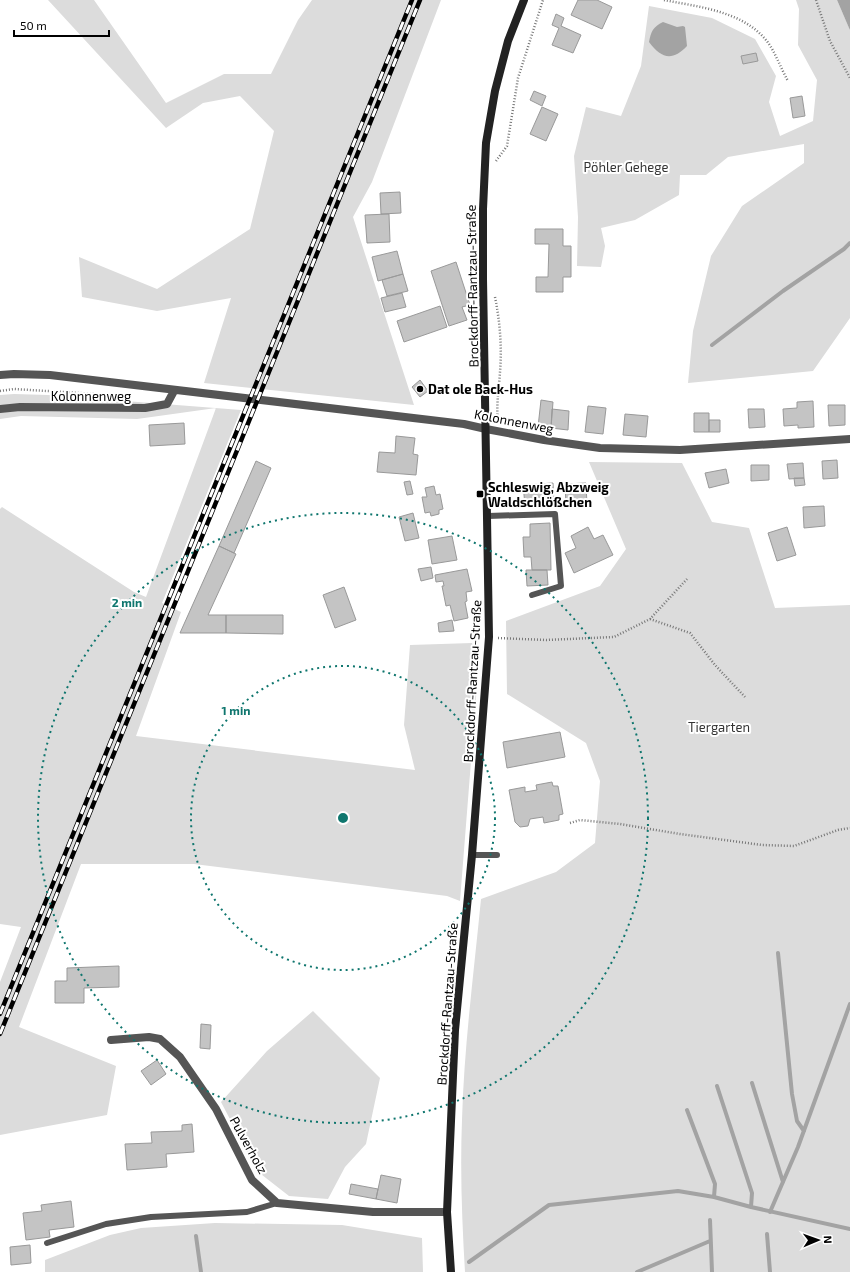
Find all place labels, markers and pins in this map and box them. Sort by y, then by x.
place label: Dat ole Back-Hus [428,381,533,397]
marker: Dat ole Back-Hus [415,384,425,394]
place label: Schleswig, Abzweig Waldschlößchen [488,479,609,510]
marker: Schleswig, Abzweig Waldschlößchen [475,489,485,499]
centre of rings [336,811,350,825]

